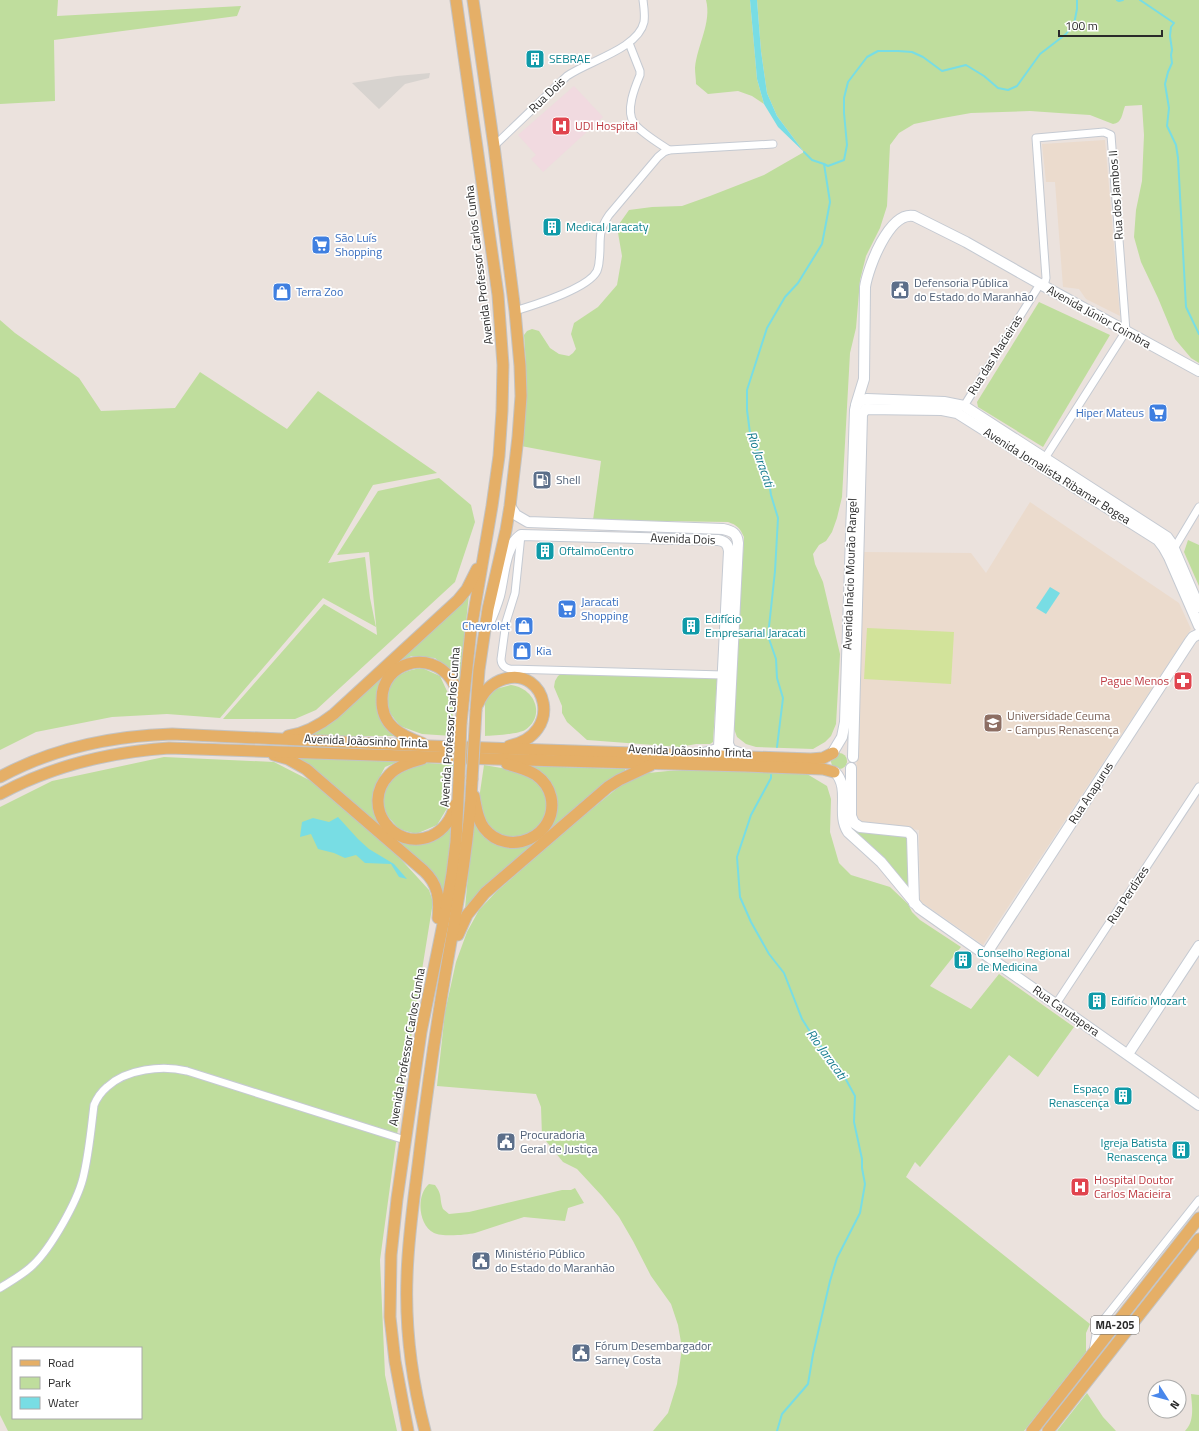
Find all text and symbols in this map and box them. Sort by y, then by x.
scale bar [1059,12,1162,38]
text: 100 m [1065,16,1098,35]
building icon: SEBRAE [524,48,546,70]
place label: SEBRAE [549,49,591,68]
street label: Rua Dois [524,72,570,117]
hospital icon: UDI Hospital [550,115,572,137]
place label: UDI Hospital [575,116,638,135]
street label: Rua dos Jambos II [1103,150,1128,240]
street label: Avenida Professor Carlos Cunha [459,184,498,346]
building icon: Medical Jaracaty [541,216,563,238]
place label: Medical Jaracaty [566,217,649,236]
place label: São Luís Shopping [335,228,382,261]
supermarket icon: São Luís Shopping [310,234,332,256]
place label: Defensoria Pública do Estado do Maranhão [914,273,1034,306]
public building icon: Defensoria Pública do Estado do Maranhão [889,279,911,301]
street label: Avenida Júnior Coimbra [1044,280,1155,353]
shop icon: Terra Zoo [271,281,293,303]
place label: Terra Zoo [296,282,343,301]
street label: Rua das Macieiras [962,311,1027,399]
supermarket icon: Hiper Mateus [1147,402,1169,424]
place label: Hiper Mateus [1076,403,1144,422]
street label: Avenida Jornalista Ribamar Bogea [980,422,1134,529]
water label: Rio Jaracati [742,428,780,491]
fuel station icon: Shell [531,469,553,491]
place label: Shell [556,470,581,489]
street label: Avenida Inácio Mourão Rangel [837,498,862,650]
street label: Avenida Dois [650,528,716,549]
building icon: OftalmoCentro [534,540,556,562]
place label: OftalmoCentro [559,541,634,560]
place label: Jaracati Shopping [581,592,628,625]
supermarket icon: Jaracati Shopping [556,598,578,620]
place label: Edifício Empresarial Jaracati [705,609,806,642]
shop icon: Chevrolet [513,615,535,637]
building icon: Edifício Empresarial Jaracati [680,615,702,637]
place label: Chevrolet [462,616,511,635]
shop icon: Kia [511,640,533,662]
place label: Kia [536,641,551,660]
street label: Avenida Professor Carlos Cunha [434,646,465,807]
pharmacy icon: Pague Menos [1172,670,1194,692]
place label: Pague Menos [1100,671,1169,690]
place label: Universidade Ceuma - Campus Renascença [1007,706,1119,739]
school or university icon: Universidade Ceuma - Campus Renascença [982,712,1004,734]
street label: Avenida Joãosinho Trinta [304,729,428,752]
street label: Avenida Joãosinho Trinta [628,739,752,762]
street label: Rua Anapurus [1063,758,1118,828]
street label: Rua Perdizes [1102,862,1154,927]
place label: Conselho Regional de Medicina [977,943,1070,976]
building icon: Conselho Regional de Medicina [952,949,974,971]
street label: Avenida Professor Carlos Cunha [383,966,430,1127]
street label: Rua Carutapera [1029,980,1104,1041]
building icon: Edifício Mozart [1086,990,1108,1012]
place label: Edifício Mozart [1111,991,1187,1010]
water label: Rio Jaracati [802,1025,853,1084]
place label: Espaço Renascença [1049,1079,1109,1112]
building icon: Espaço Renascença [1112,1085,1134,1107]
place label: Procuradoria Geral de Justiça [520,1125,598,1158]
public building icon: Procuradoria Geral de Justiça [495,1131,517,1153]
place label: Igreja Batista Renascença [1101,1133,1167,1166]
building icon: Igreja Batista Renascença [1170,1139,1192,1161]
place label: Hospital Doutor Carlos Macieira [1094,1170,1174,1203]
hospital icon: Hospital Doutor Carlos Macieira [1069,1176,1091,1198]
place label: Ministério Público do Estado do Maranhão [495,1244,615,1277]
public building icon: Ministério Público do Estado do Maranhão [470,1250,492,1272]
road number: MA-205 [1091,1316,1139,1334]
place label: Fórum Desembargador Sarney Costa [595,1336,712,1369]
public building icon: Fórum Desembargador Sarney Costa [570,1342,592,1364]
legend [12,1347,142,1419]
text: Road [48,1353,74,1372]
text: Park [48,1373,71,1392]
north arrow [1147,1379,1187,1419]
text: Water [48,1393,79,1412]
text: N [1166,1397,1184,1413]

